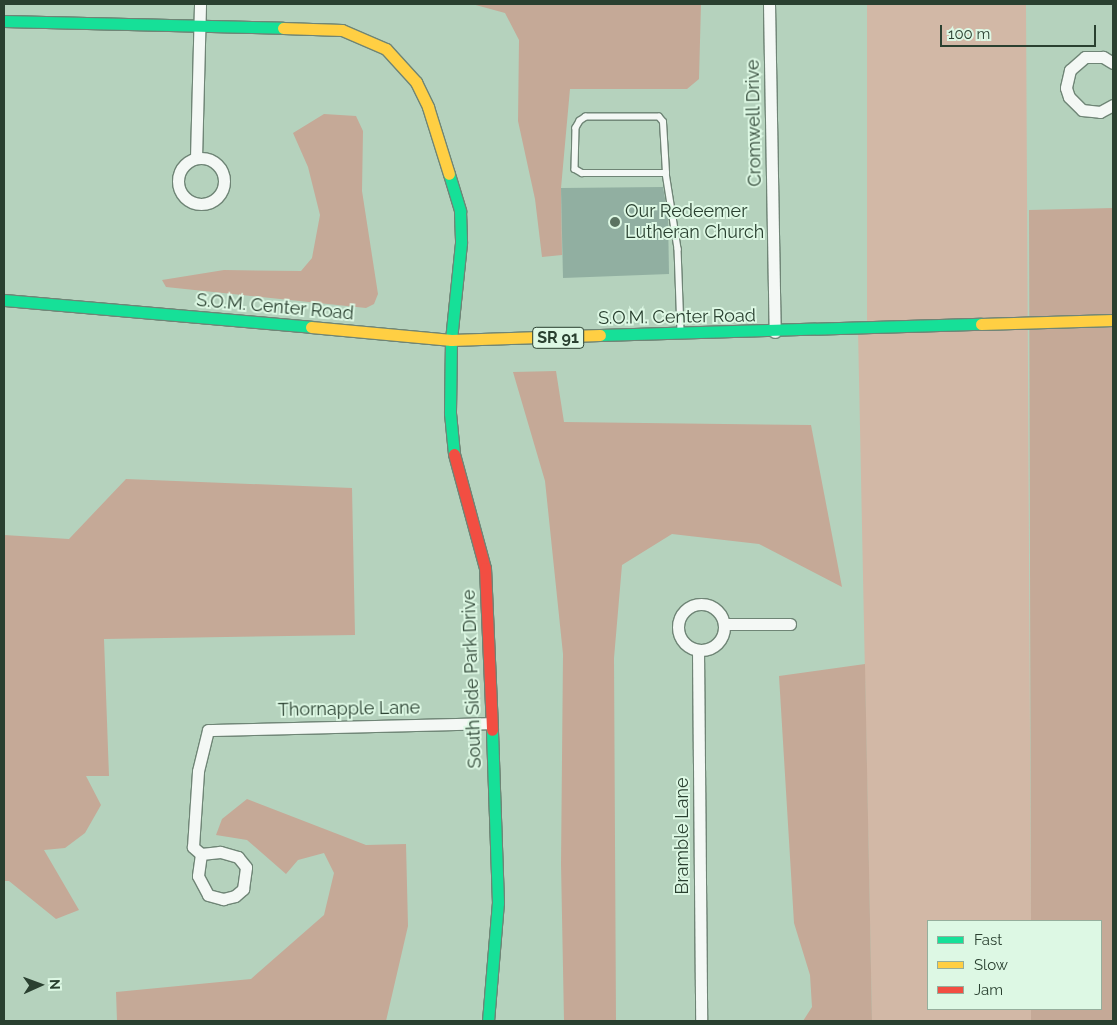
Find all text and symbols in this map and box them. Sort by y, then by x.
scale bar [942,15,1098,47]
text: 100 m [948,25,990,43]
street label: Cromwell Drive [742,59,766,187]
place label: Our Redeemer Lutheran Church [625,201,764,243]
marker: Our Redeemer Lutheran Church [609,216,621,228]
street label: S.O.M. Center Road [195,289,355,325]
street label: S.O.M. Center Road [598,305,756,329]
road number: SR 91 [532,324,584,352]
street label: South Side Park Drive [458,589,486,769]
street label: Thornapple Lane [278,697,420,721]
street label: Bramble Lane [671,777,693,895]
legend [927,920,1102,1010]
text: Fast [974,931,1002,949]
text: Slow [974,956,1008,974]
north arrow [15,960,65,1010]
text: N [47,979,63,990]
text: Jam [974,981,1003,999]

